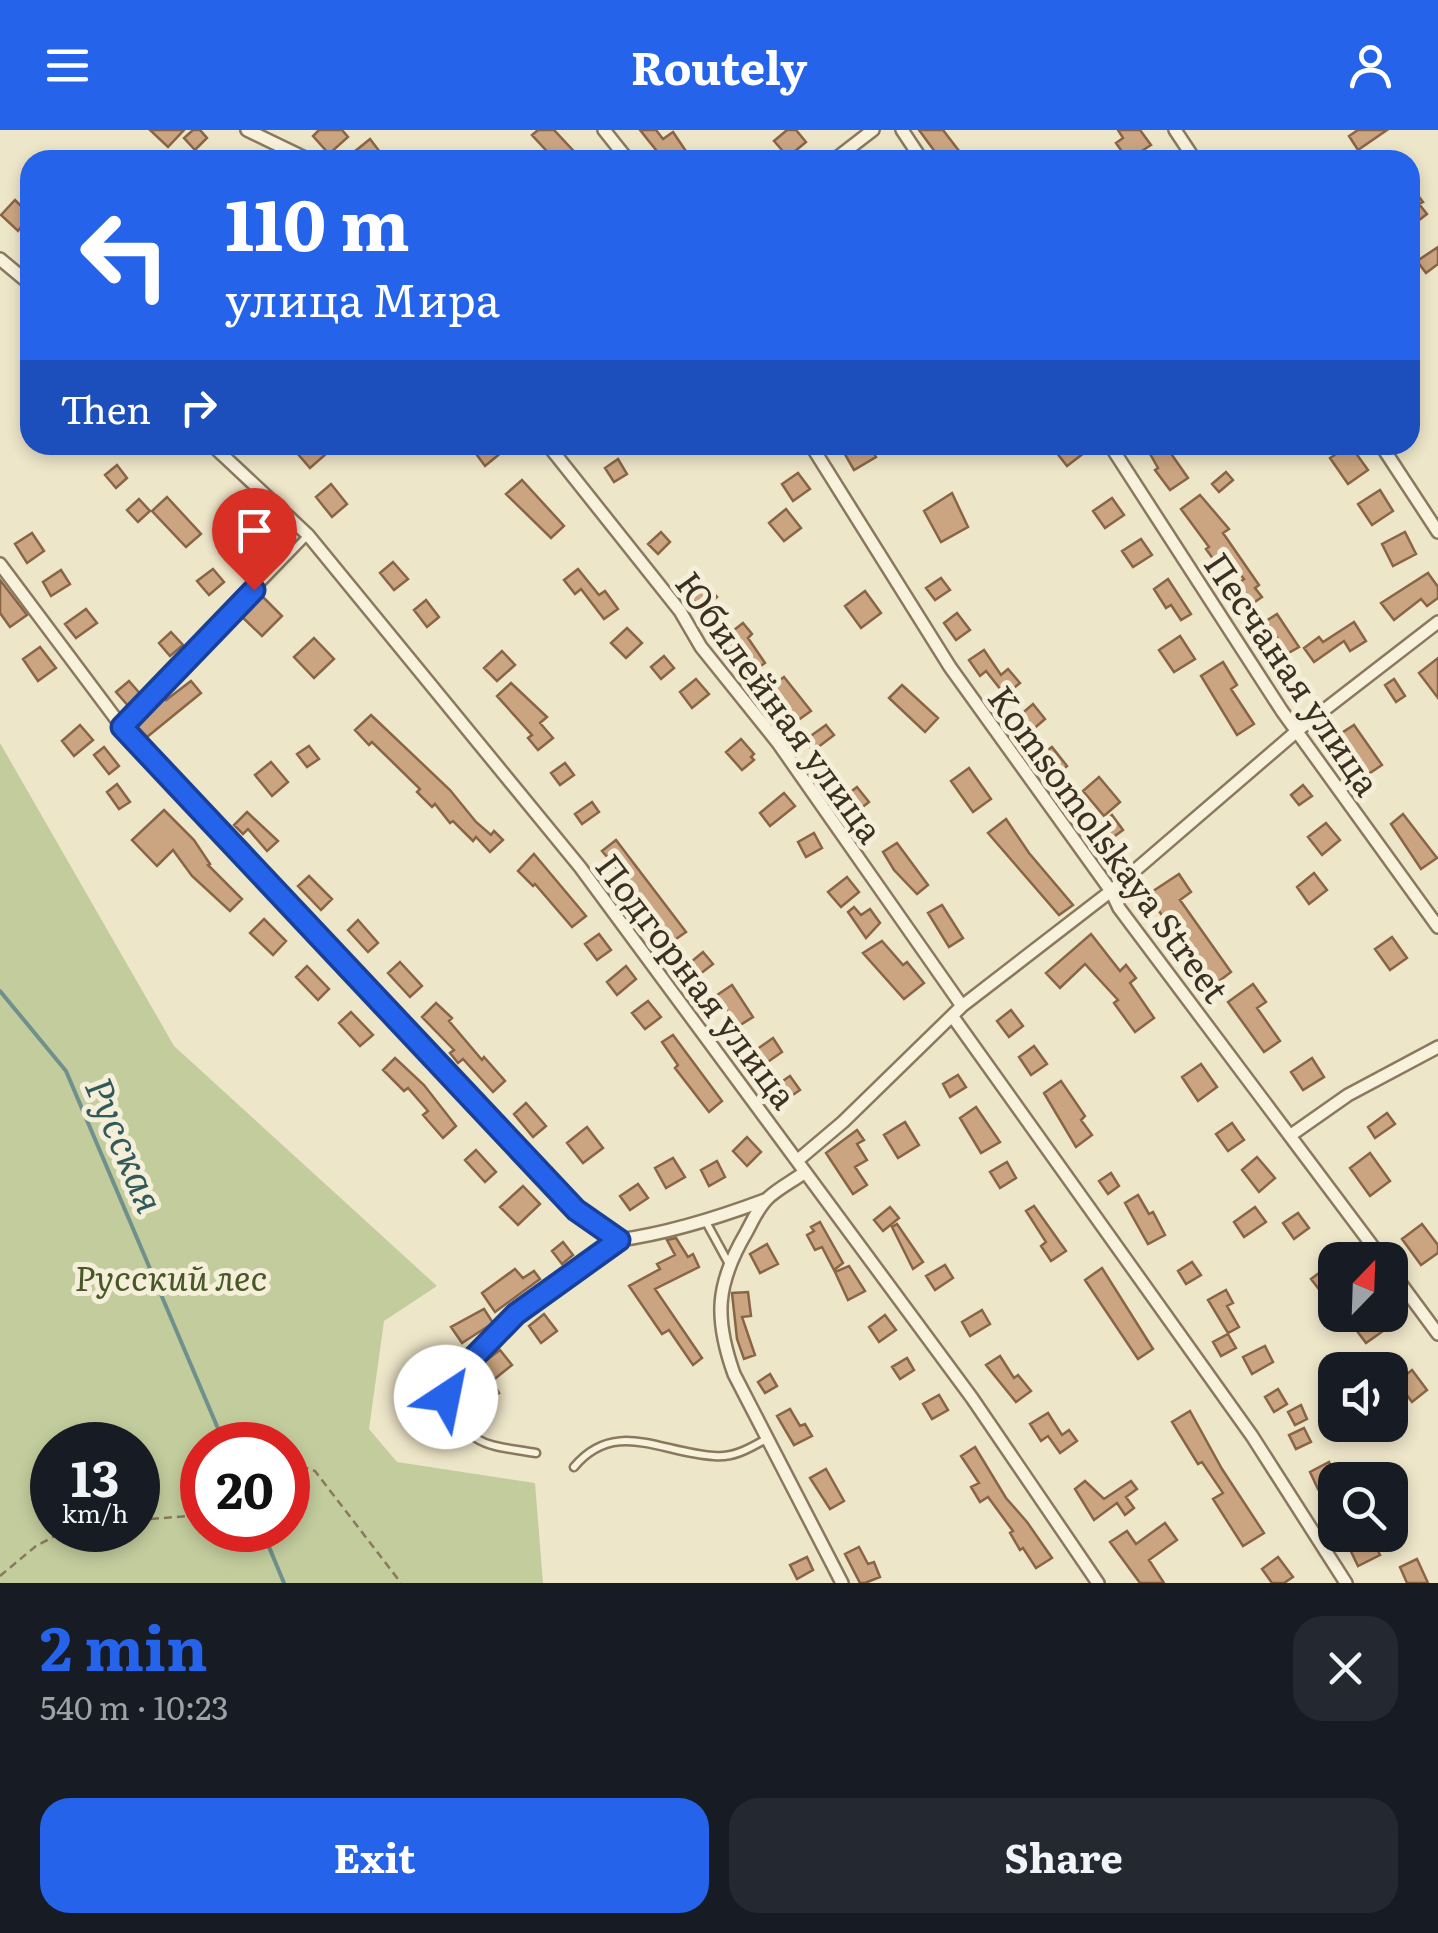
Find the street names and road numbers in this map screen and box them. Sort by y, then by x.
street label: Песчаная улица [1193,541,1395,805]
street label: Юбилейная улица [664,559,898,853]
street label: Komsomolskaya Street [977,674,1243,1012]
street label: Подгорная улица [585,841,811,1119]

